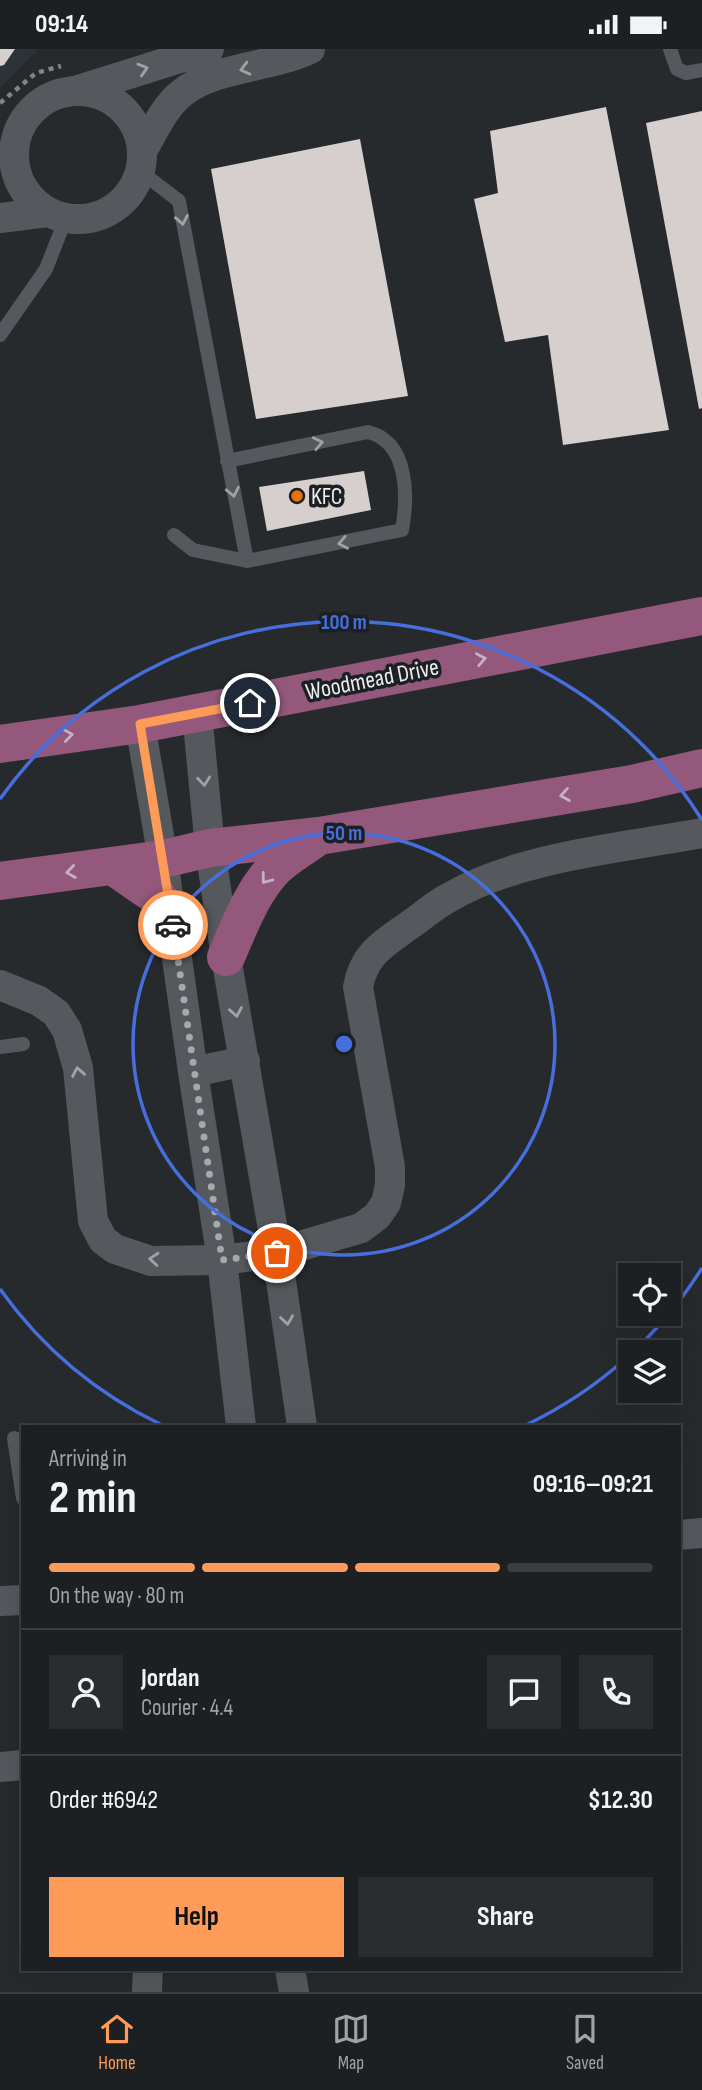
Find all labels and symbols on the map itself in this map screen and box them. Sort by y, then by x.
one-way arrow [239,61,251,75]
one-way arrow [137,63,149,78]
one-way arrow [174,214,189,226]
one-way arrow [312,436,324,451]
place label: KFC [311,482,343,511]
one-way arrow [225,486,240,498]
marker: KFC [289,488,305,504]
one-way arrow [337,534,349,549]
text: 100 m [321,610,367,635]
street label: Woodmead Drive [303,652,441,707]
one-way arrow [475,652,487,667]
pin [220,673,280,733]
one-way arrow [62,727,73,742]
one-way arrow [196,775,211,786]
one-way arrow [559,787,571,802]
text: 50 m [326,821,362,846]
one-way arrow [65,864,77,879]
one-way arrow [262,871,275,884]
courier [138,890,208,960]
one-way arrow [228,1006,243,1018]
centre of rings [332,1032,356,1056]
one-way arrow [71,1066,86,1078]
pin [247,1223,307,1283]
one-way arrow [148,1252,159,1267]
one-way arrow [279,1315,294,1326]

